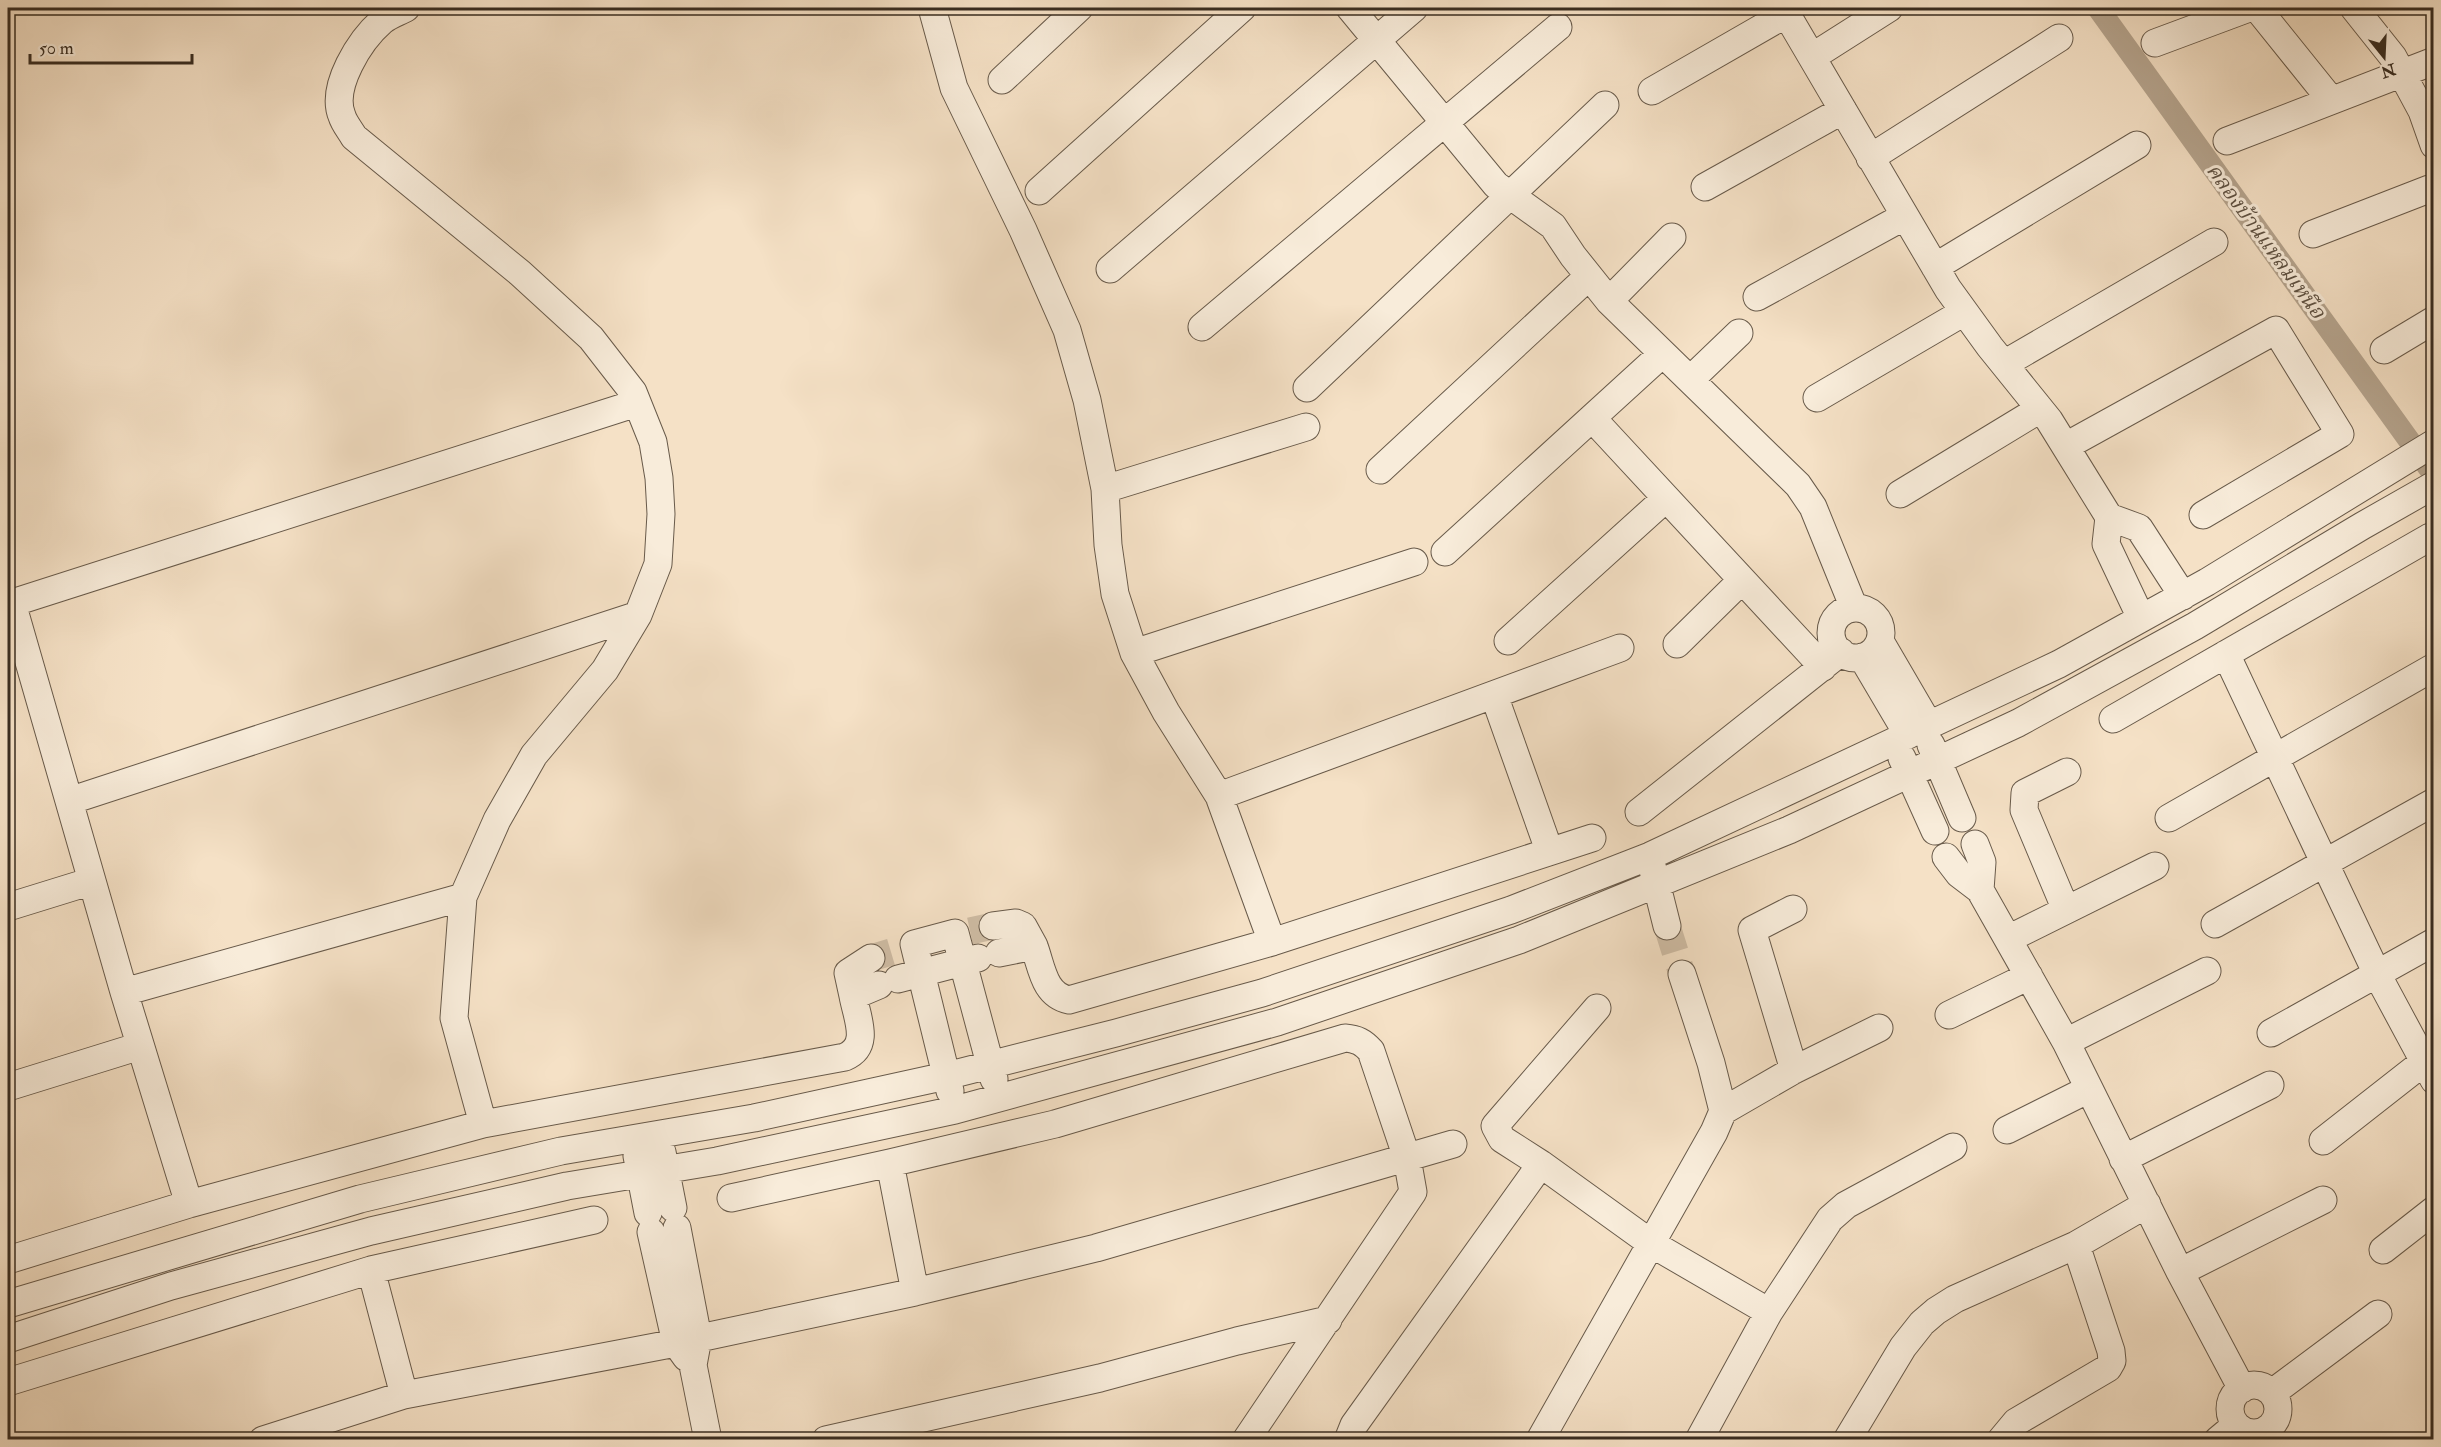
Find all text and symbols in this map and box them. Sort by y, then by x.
scale bar [30,27,192,65]
north arrow [2354,27,2414,87]
text: 50 m [39,37,74,60]
text: N [2378,58,2399,82]
water label: คลองบ้านแหลมเหนือ [2200,158,2331,325]

